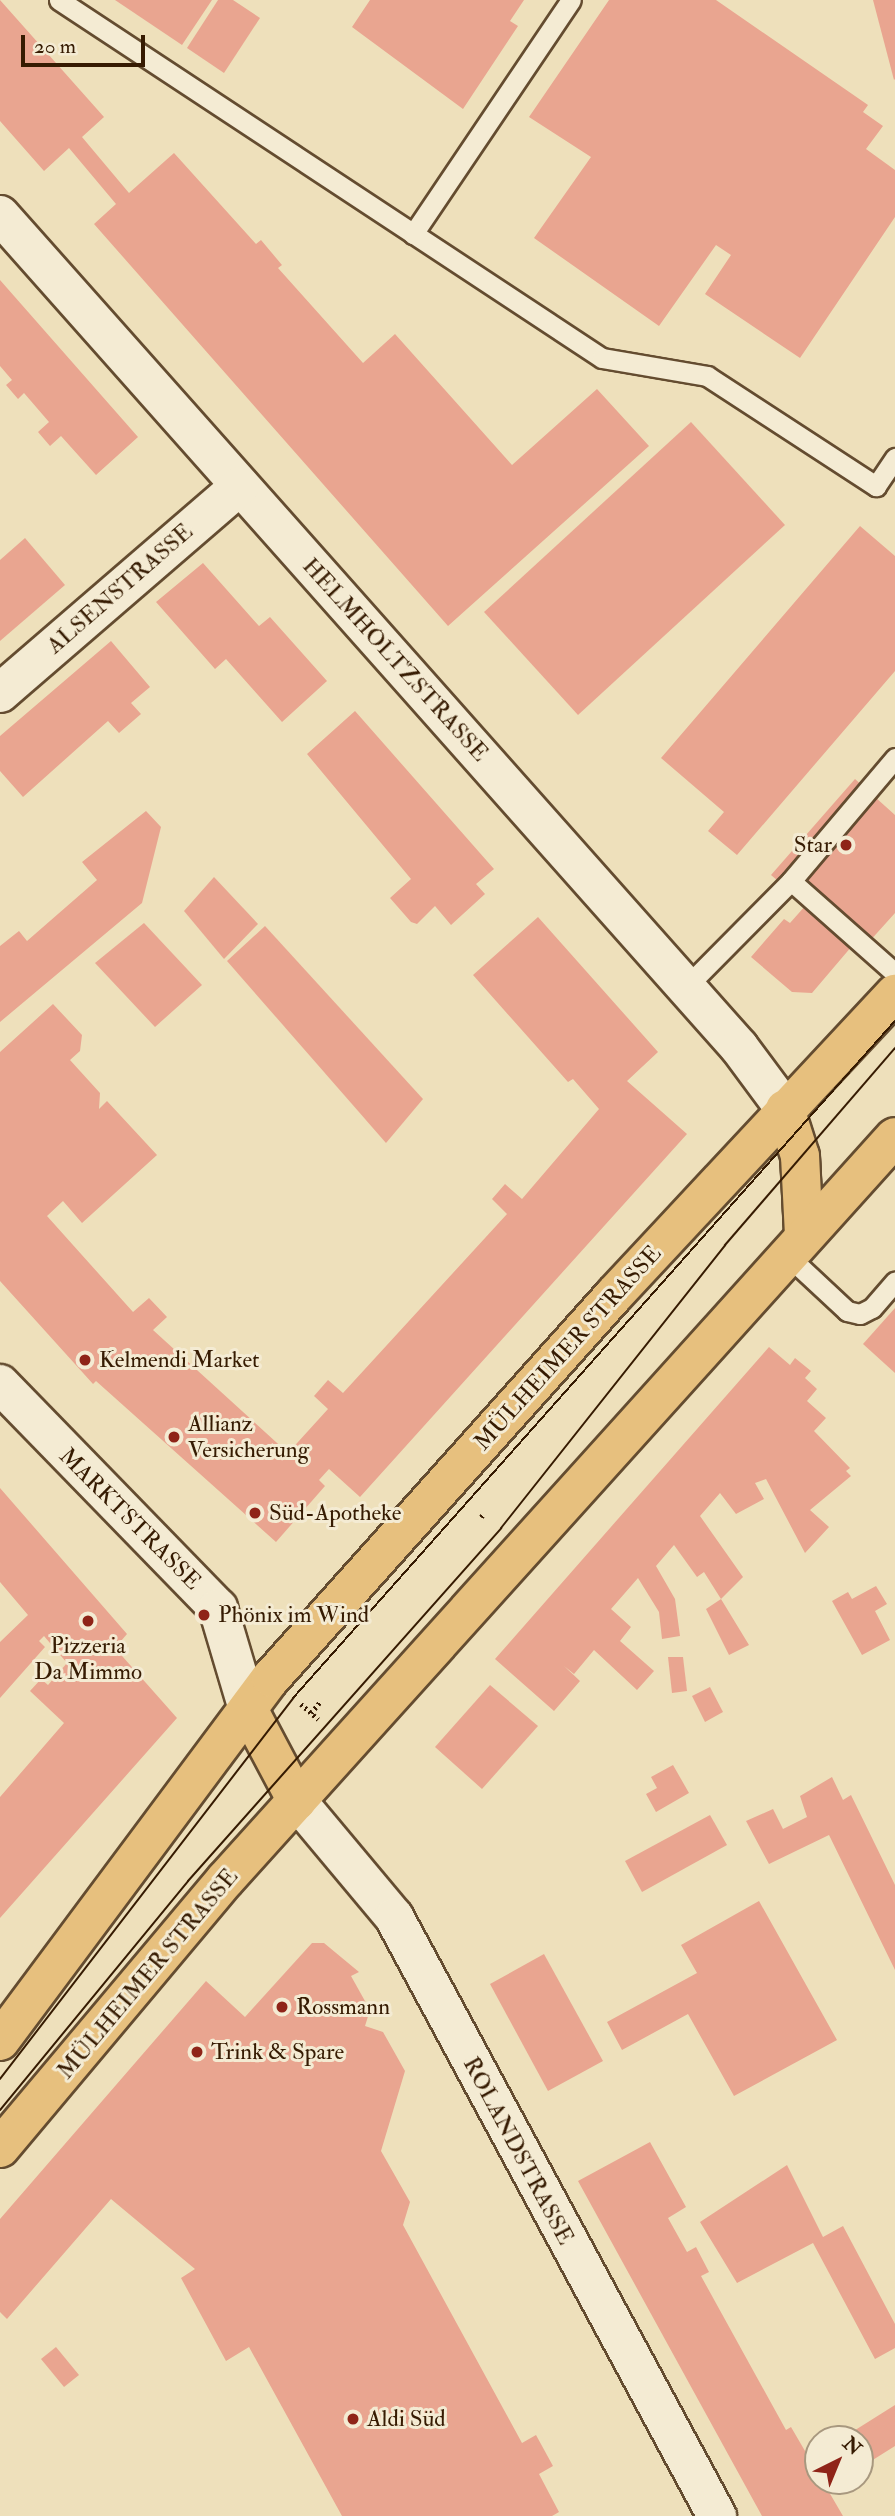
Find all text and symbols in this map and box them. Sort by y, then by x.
scale bar [24,21,149,65]
text: 20 m [34,33,76,60]
street label: ALSENSTRASSE [41,518,199,660]
street label: HELMHOLTZSTRASSE [296,553,494,767]
place label: Star [794,831,832,859]
marker: Star [838,837,854,853]
street label: MÜLHEIMER STRASSE [469,1240,667,1456]
place label: Kelmendi Market [99,1346,260,1374]
marker: Kelmendi Market [77,1352,93,1368]
place label: Allianz Versicherung [188,1410,309,1464]
marker: Allianz Versicherung [166,1429,182,1445]
street label: MARKTSTRASSE [53,1442,207,1596]
place label: Süd-Apotheke [269,1499,401,1527]
marker: Süd-Apotheke [247,1505,263,1521]
place label: Phönix im Wind [218,1601,369,1629]
marker: Phönix im Wind [196,1607,212,1623]
marker: Pizzeria Da Mimmo [80,1613,96,1629]
place label: Pizzeria Da Mimmo [34,1632,142,1686]
street label: MÜLHEIMER STRASSE [52,1863,244,2085]
place label: Rossmann [296,1993,390,2021]
marker: Rossmann [274,1999,290,2015]
place label: Trink & Spare [211,2038,344,2066]
marker: Trink & Spare [189,2044,205,2060]
street label: ROLANDSTRASSE [457,2052,579,2250]
place label: Aldi Süd [367,2405,446,2433]
marker: Aldi Süd [345,2411,361,2427]
north arrow [804,2425,874,2495]
text: N [838,2432,866,2461]

